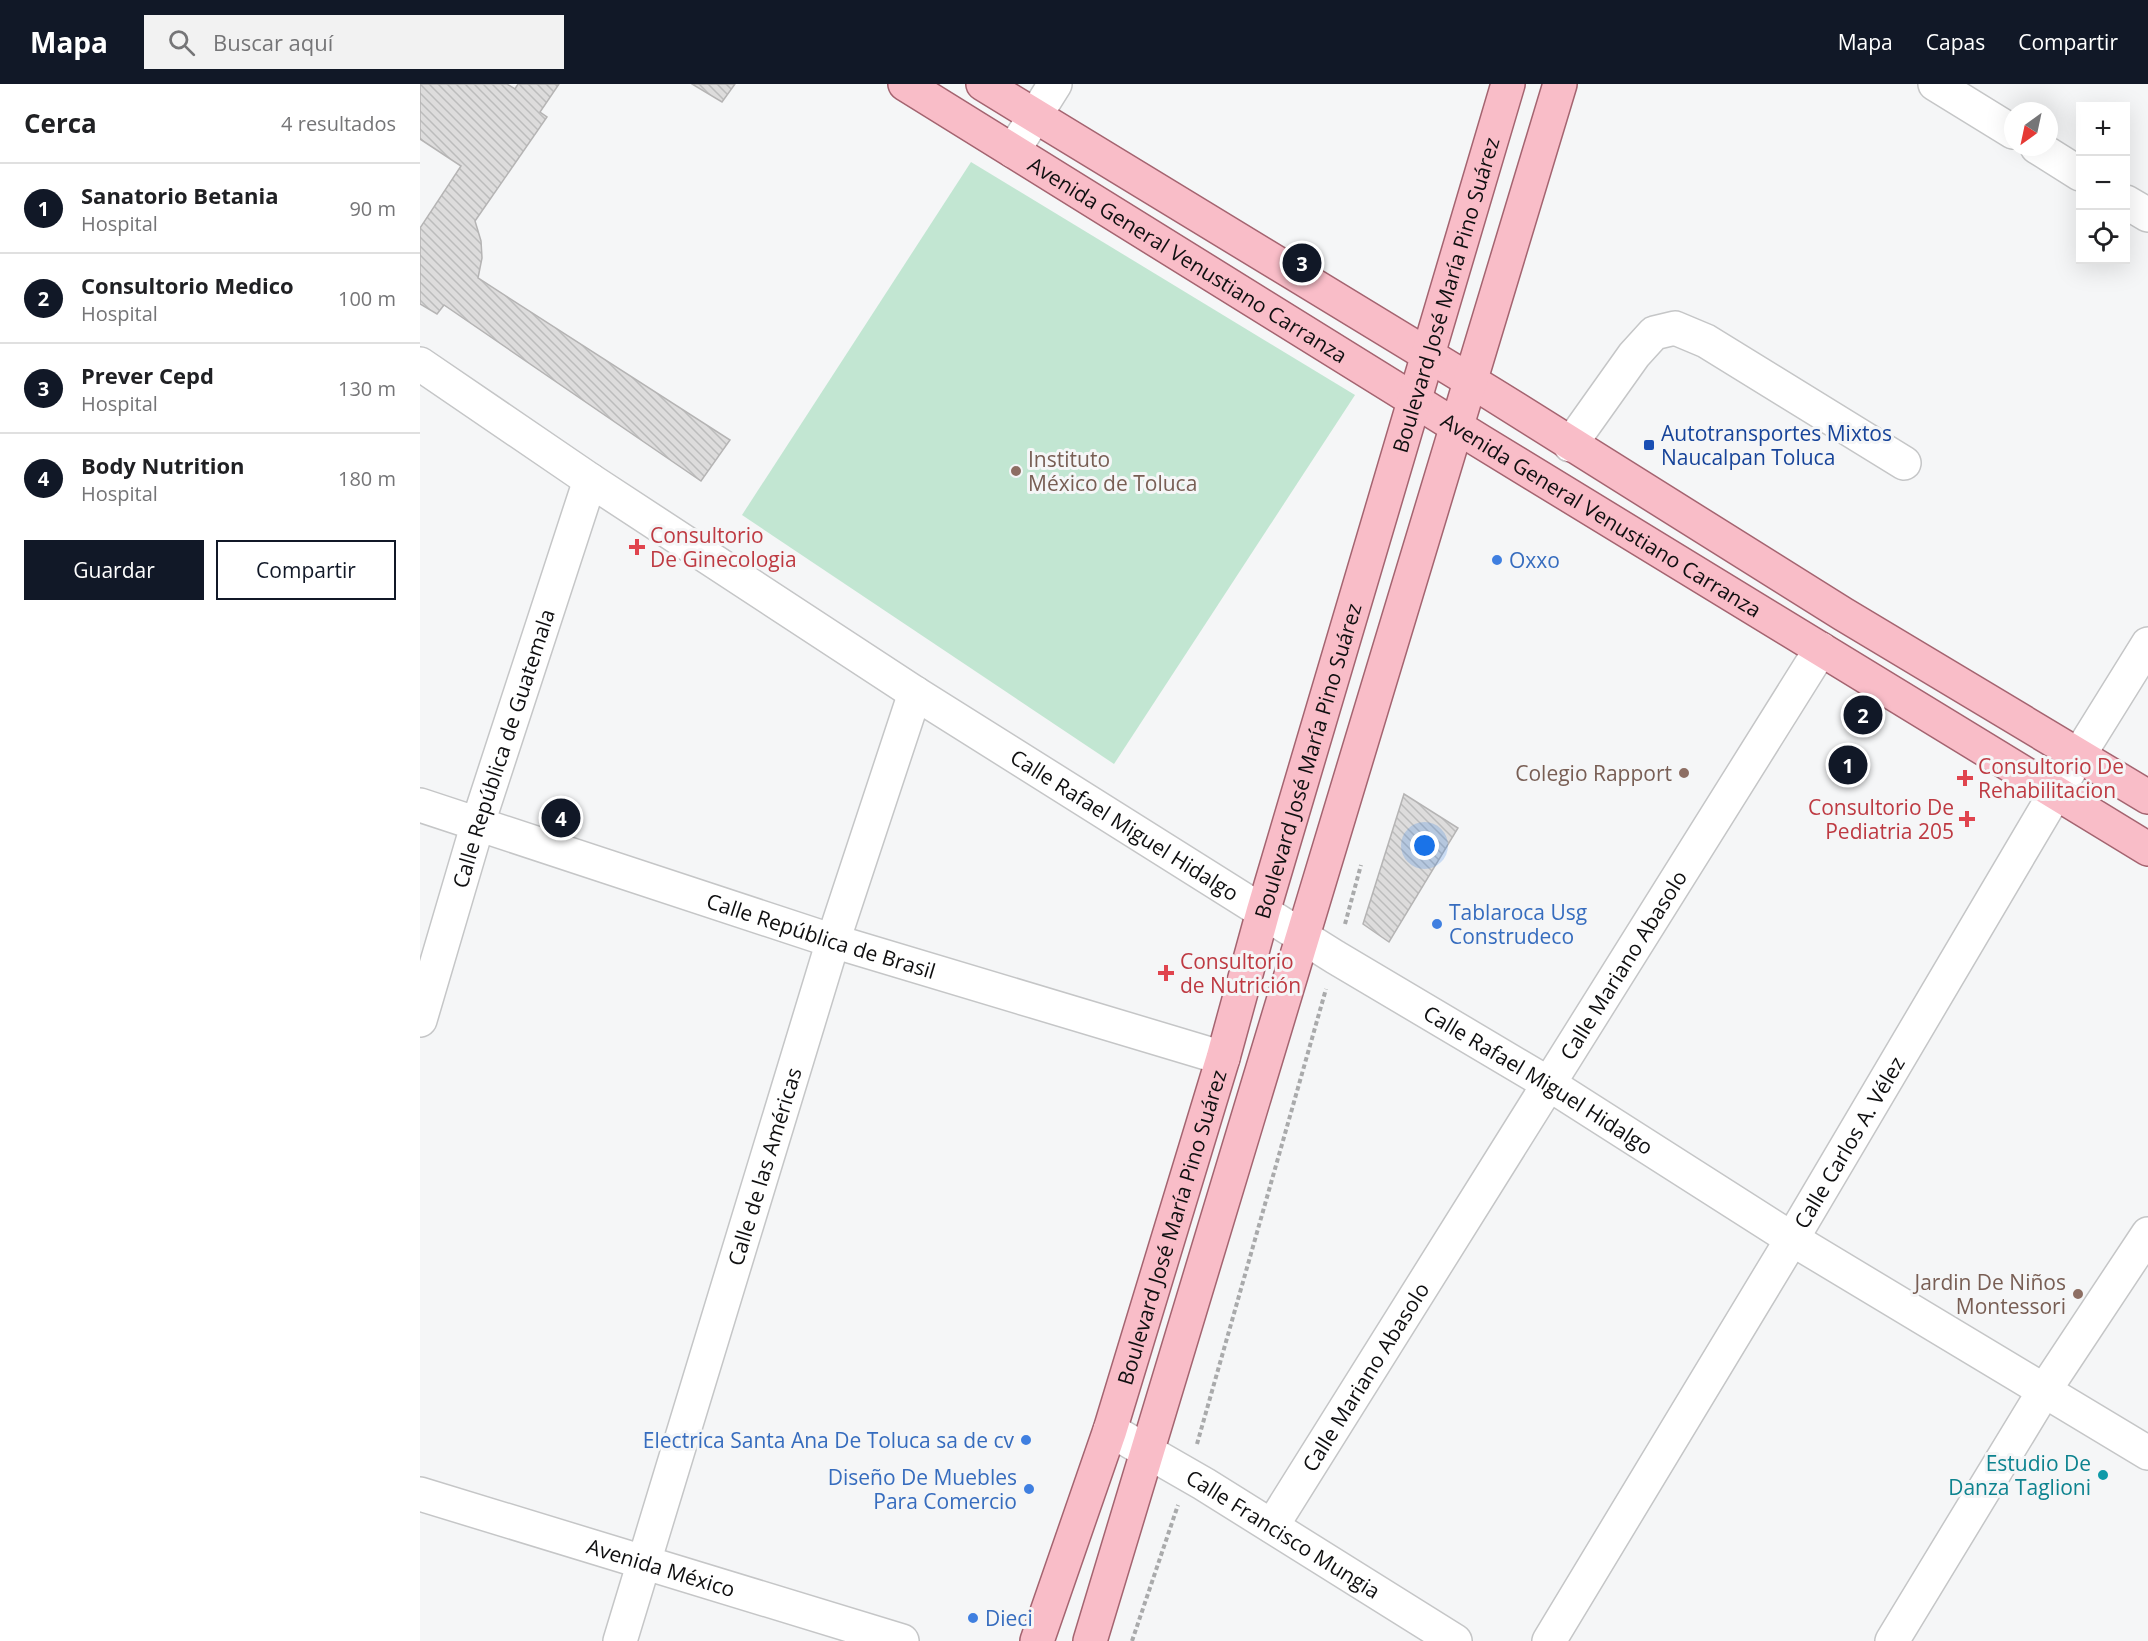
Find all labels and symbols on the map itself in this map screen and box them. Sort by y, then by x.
north arrow [2004,102,2058,156]
street label: Boulevard José María Pino Suárez [1386,134,1506,456]
street label: Avenida General Venustiano Carranza [1023,150,1353,369]
pin: 3 [1282,240,1322,285]
street label: Avenida General Venustiano Carranza [1436,406,1767,624]
place label: Autotransportes Mixtos Naucalpan Toluca [1661,419,1892,471]
marker: Autotransportes Mixtos Naucalpan Toluca [1642,438,1656,452]
place label: Instituto México de Toluca [1028,445,1197,497]
marker: Instituto México de Toluca [1009,464,1023,478]
place label: Consultorio De Ginecologia [650,521,797,573]
marker: Consultorio De Ginecologia [628,538,646,556]
place label: Oxxo [1509,546,1560,574]
marker: Oxxo [1490,553,1504,567]
street label: Boulevard José María Pino Suárez [1248,600,1368,922]
street label: Calle República de Guatemala [446,605,561,891]
pin: 2 [1844,692,1882,738]
pin: 1 [1828,742,1868,788]
street label: Calle Rafael Miguel Hidalgo [1005,743,1244,907]
place label: Consultorio De Rehabilitacion [1978,752,2124,804]
place label: Colegio Rapport [1515,759,1672,787]
marker: Colegio Rapport [1677,766,1691,780]
marker: Consultorio De Rehabilitacion [1956,769,1974,787]
place label: Consultorio De Pediatria 205 [1808,793,1954,845]
pin: 4 [542,796,580,840]
marker: Consultorio De Pediatria 205 [1958,810,1976,828]
your location [1410,831,1439,860]
street label: Calle Mariano Abasolo [1553,865,1693,1065]
street label: Calle República de Brasil [703,886,939,985]
place label: Tablaroca Usg Construdeco [1449,898,1587,950]
marker: Tablaroca Usg Construdeco [1430,917,1444,931]
place label: Consultorio de Nutrición [1180,947,1301,999]
marker: Consultorio de Nutrición [1157,964,1175,982]
street label: Calle Rafael Miguel Hidalgo [1418,999,1659,1161]
street label: Calle Carlos A. Vélez [1787,1051,1911,1234]
street label: Calle de las Américas [721,1064,808,1269]
street label: Boulevard José María Pino Suárez [1111,1066,1233,1388]
place label: Jardin De Niños Montessori [1913,1268,2066,1320]
street label: Calle Mariano Abasolo [1296,1277,1435,1477]
marker: Jardin De Niños Montessori [2071,1287,2085,1301]
place label: Electrica Santa Ana De Toluca sa de cv [643,1426,1015,1454]
marker: Electrica Santa Ana De Toluca sa de cv [1019,1433,1033,1447]
place label: Estudio De Danza Taglioni [1948,1449,2091,1501]
place label: Diseño De Muebles Para Comercio [828,1463,1017,1515]
street label: Calle Francisco Mungia [1181,1463,1385,1605]
marker: Estudio De Danza Taglioni [2096,1468,2110,1482]
marker: Diseño De Muebles Para Comercio [1022,1482,1036,1496]
street label: Avenida México [584,1532,739,1603]
place label: Dieci [985,1604,1033,1632]
marker: Dieci [966,1611,980,1625]

